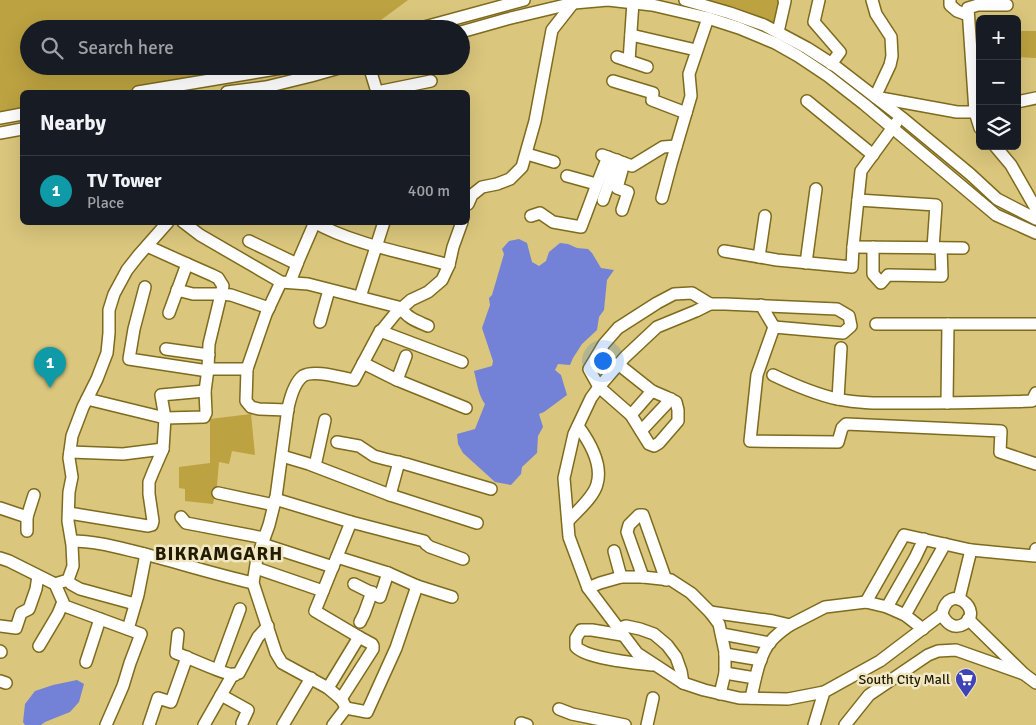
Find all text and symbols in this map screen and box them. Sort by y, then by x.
map controls [976,15,1021,150]
button: + [976,15,1021,60]
search box [20,20,470,75]
icon: search [38,34,66,62]
text: Search here [78,36,174,60]
button: − [976,60,1021,105]
button: layers [976,105,1021,150]
text: Nearby [40,110,106,136]
text: TV Tower [87,169,162,193]
text: 1 [52,181,60,201]
text: 400 m [408,181,450,201]
text: Place [87,193,124,213]
pin: 1 [34,347,66,388]
your location [590,348,616,374]
district label: BIKRAMGARH [155,542,283,566]
supermarket icon: South City Mall [954,667,978,698]
place label: South City Mall [858,671,950,688]

